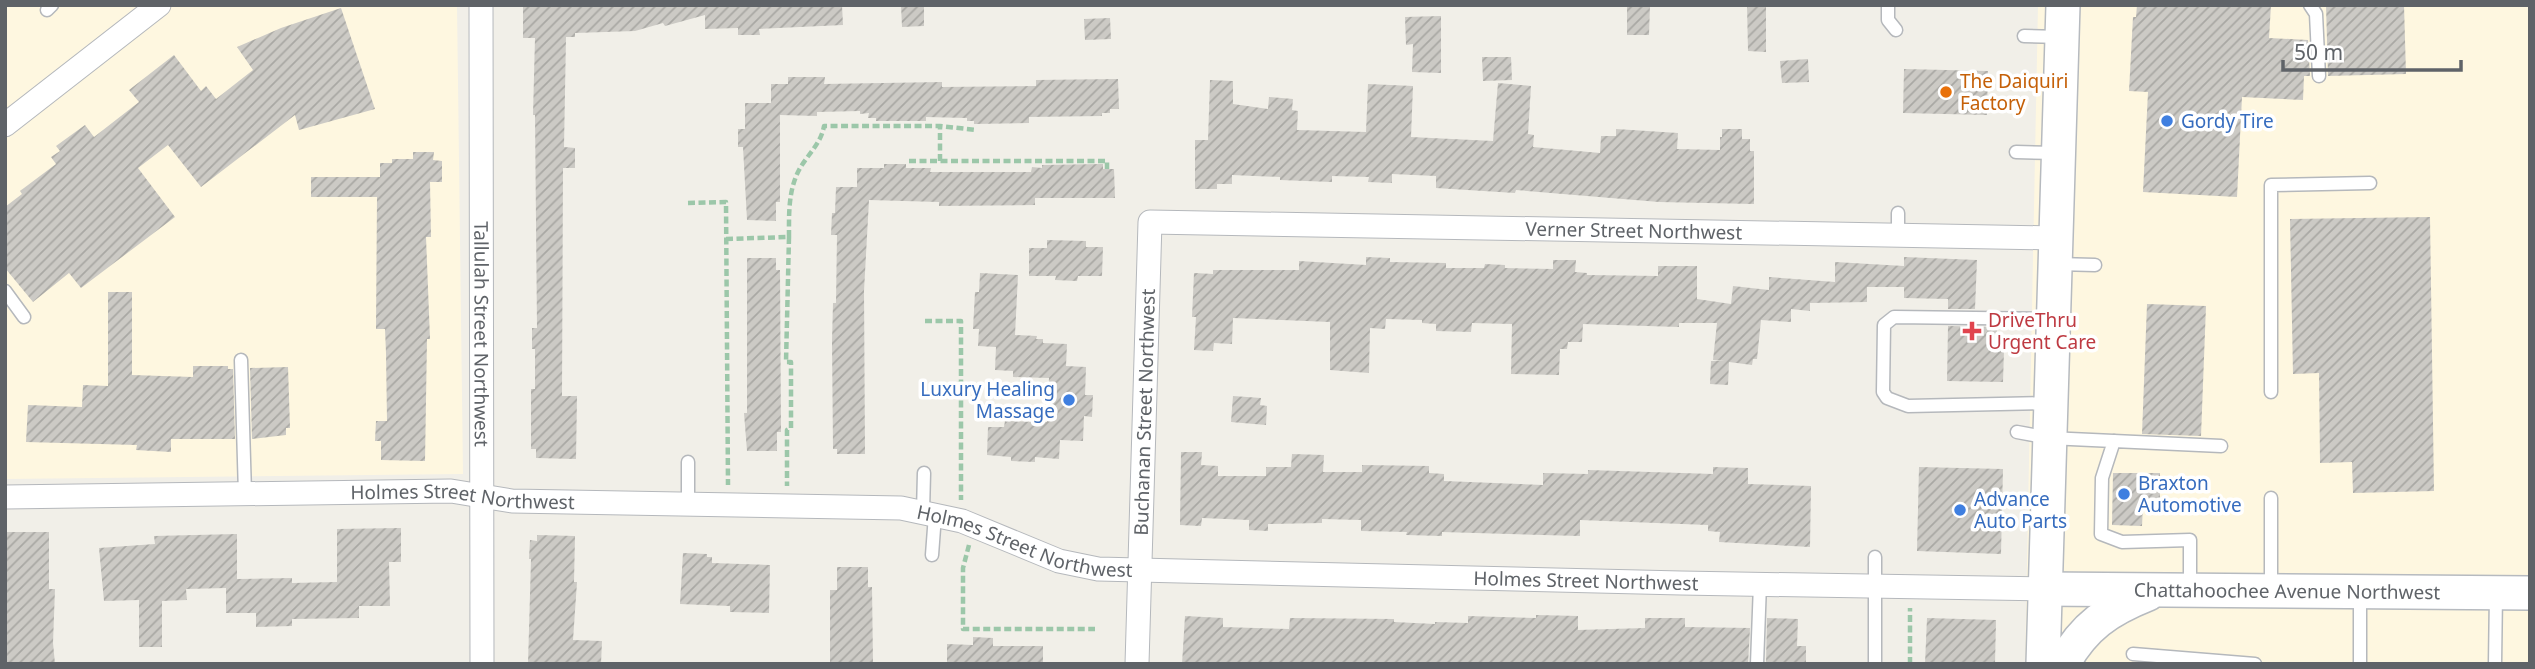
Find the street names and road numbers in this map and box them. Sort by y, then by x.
street label: Verner Street Northwest [1525,216,1743,245]
street label: Tallulah Street Northwest [468,221,495,447]
street label: Buchanan Street Northwest [1128,288,1161,536]
street label: Holmes Street Northwest [350,478,575,515]
street label: Holmes Street Northwest [914,499,1133,583]
street label: Holmes Street Northwest [1473,565,1699,596]
street label: Chattahoochee Avenue Northwest [2134,577,2441,605]

